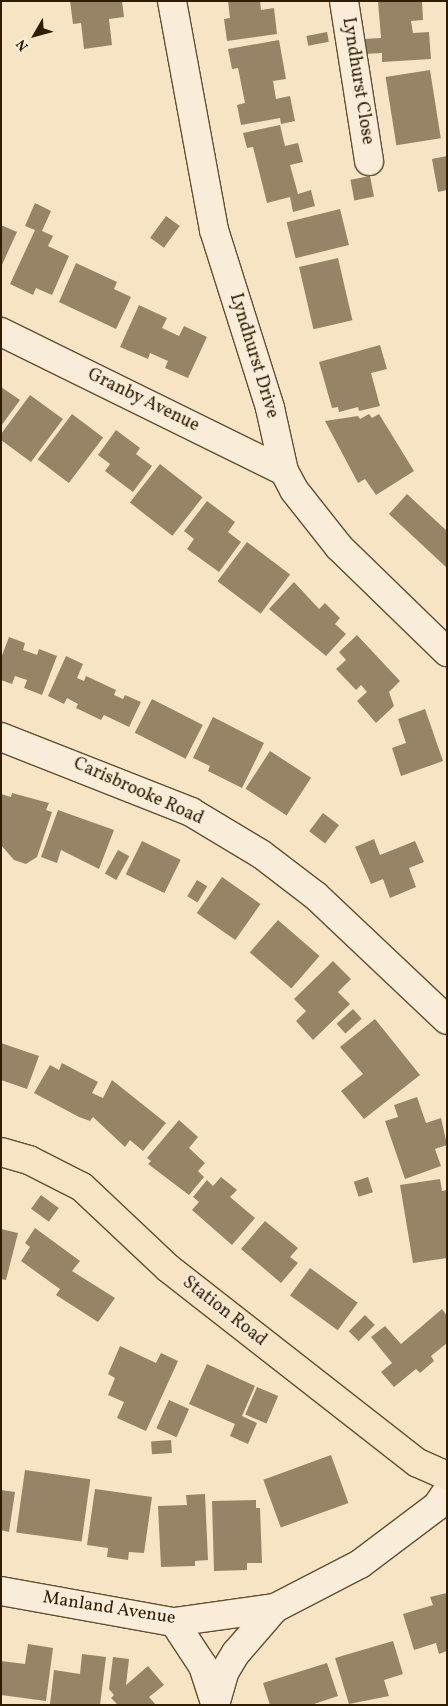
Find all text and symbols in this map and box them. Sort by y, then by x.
north arrow [10,10,60,60]
street label: Lyndhurst Close [336,16,378,146]
text: N [12,35,33,54]
street label: Lyndhurst Drive [224,291,282,421]
street label: Granby Avenue [83,364,203,438]
street label: Carisbrooke Road [70,754,206,830]
street label: Station Road [177,1272,271,1352]
street label: Manland Avenue [41,1588,177,1630]

